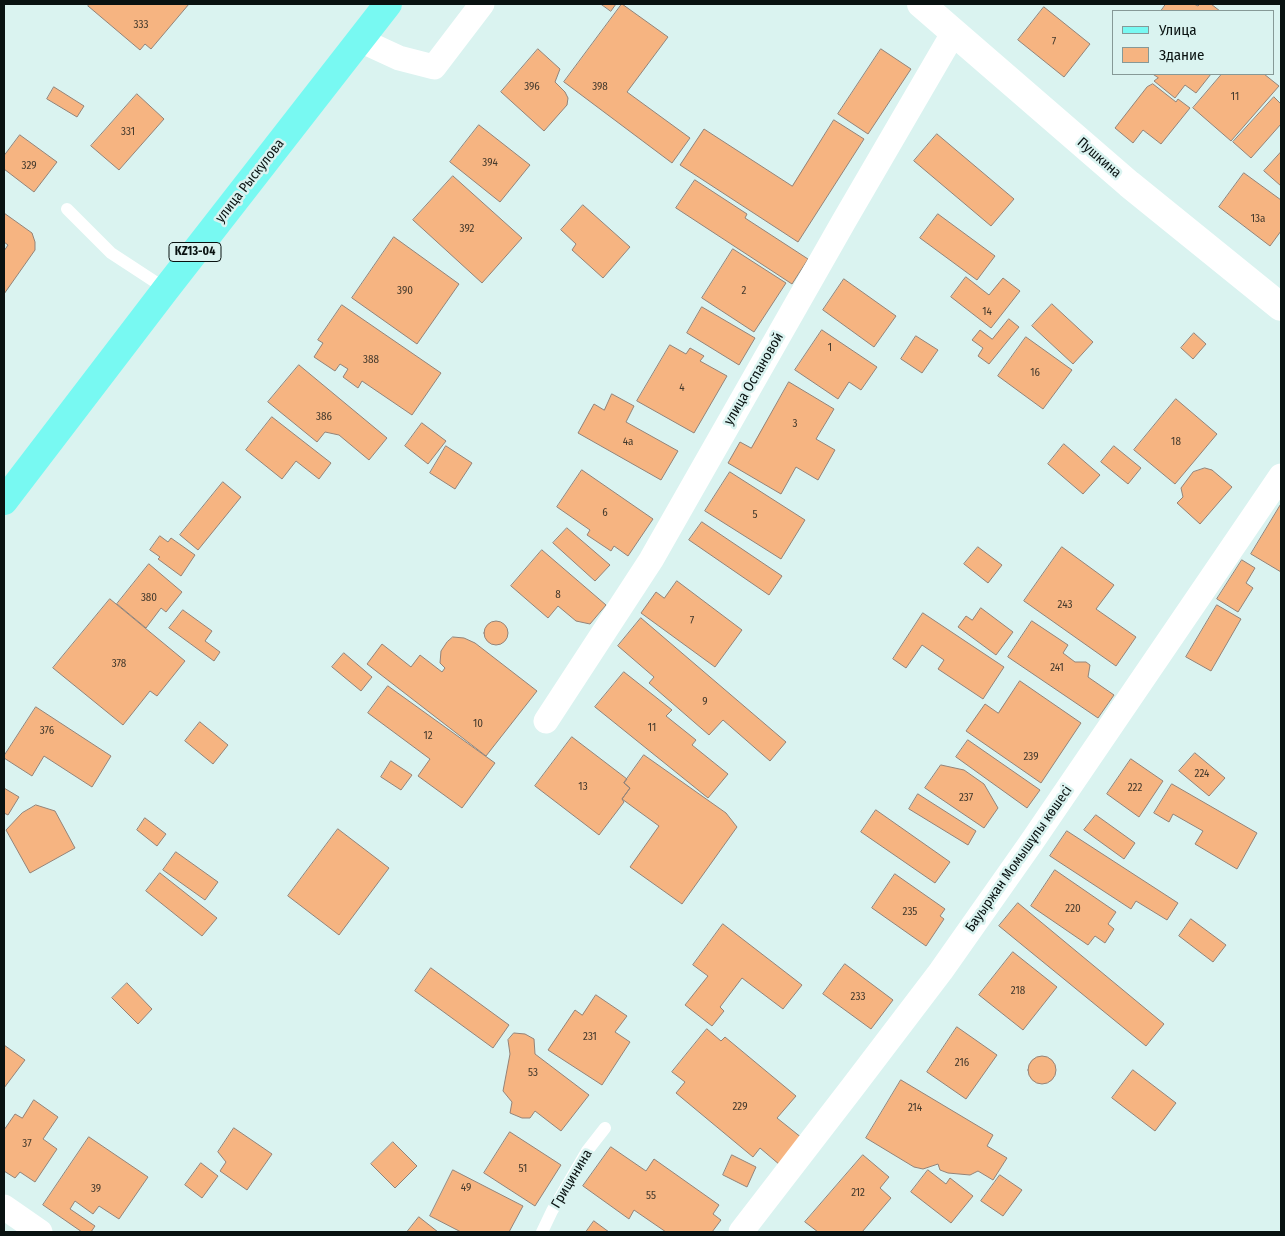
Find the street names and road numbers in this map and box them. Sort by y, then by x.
street label: Пушкина [1073,134,1125,182]
street label: улица Рыскулова [212,136,288,226]
road number: KZ13-04 [169,242,221,262]
street label: улица Оспановой [721,330,787,428]
street label: Бауыржан Момышұлы көшесі [962,783,1076,935]
street label: Грицинина [548,1147,596,1211]

